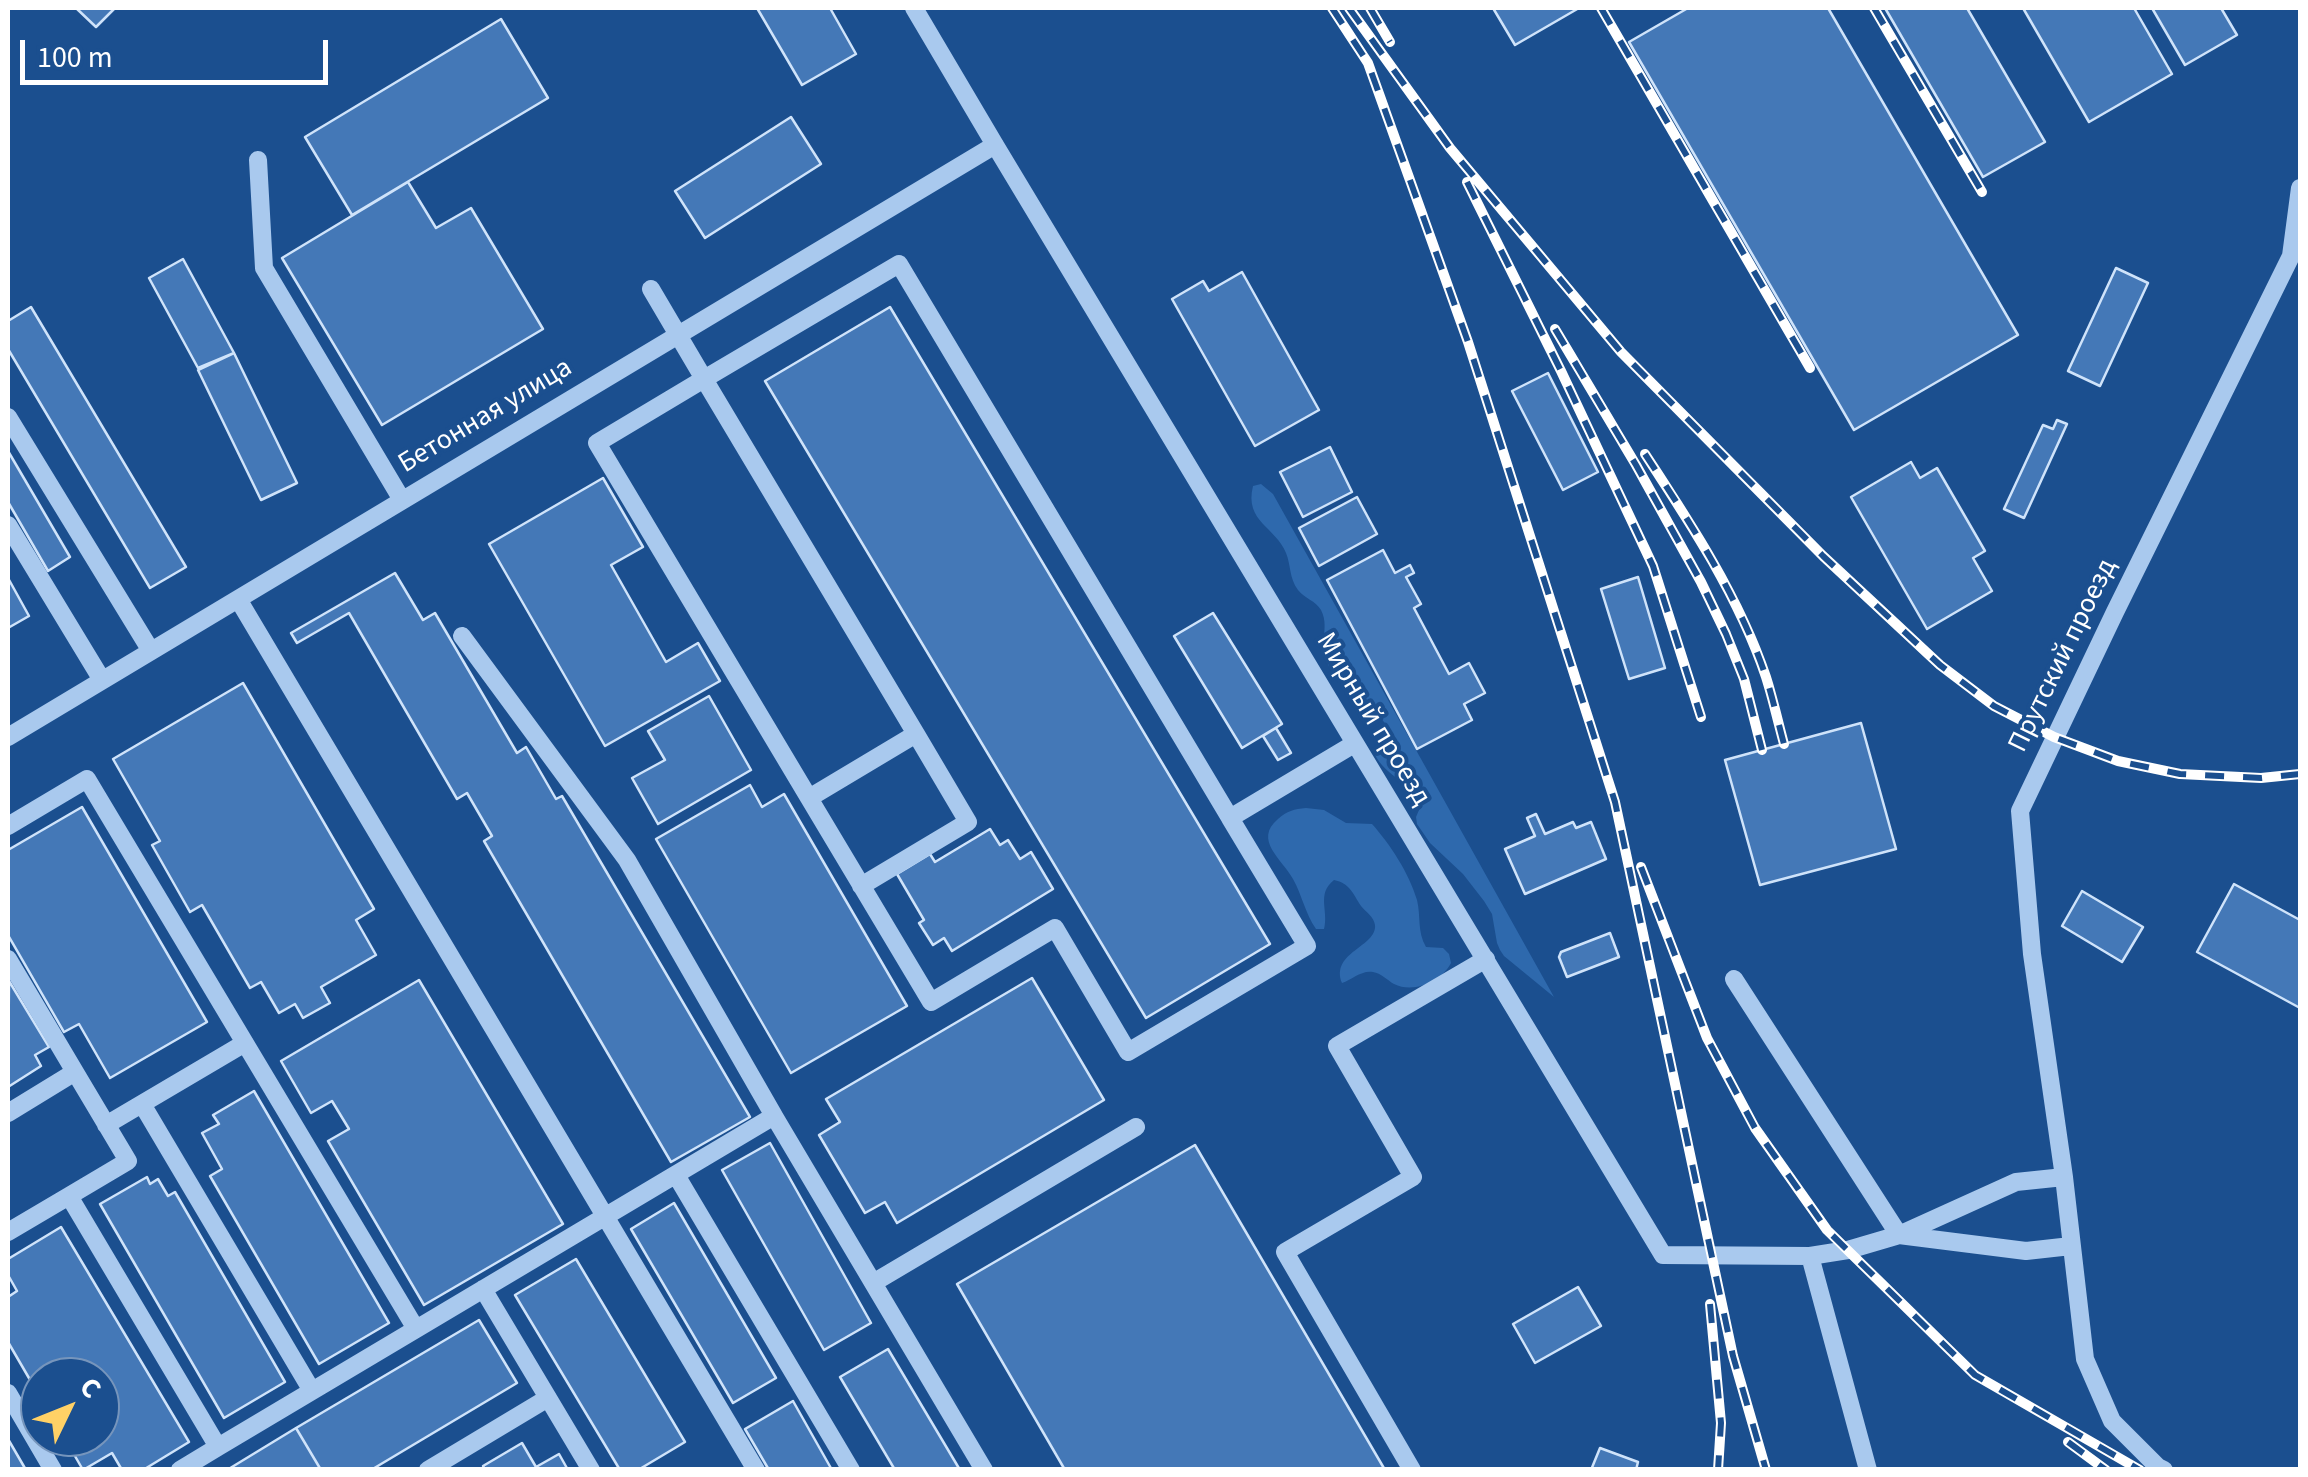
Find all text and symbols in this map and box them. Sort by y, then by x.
scale bar [25,20,332,82]
text: 100 m [37,36,113,79]
street label: Бетонная улица [393,352,579,482]
street label: Прутский проезд [2003,554,2125,758]
street label: Мирный проезд [1307,628,1437,812]
north arrow [20,1357,120,1457]
text: С [70,1368,111,1407]

